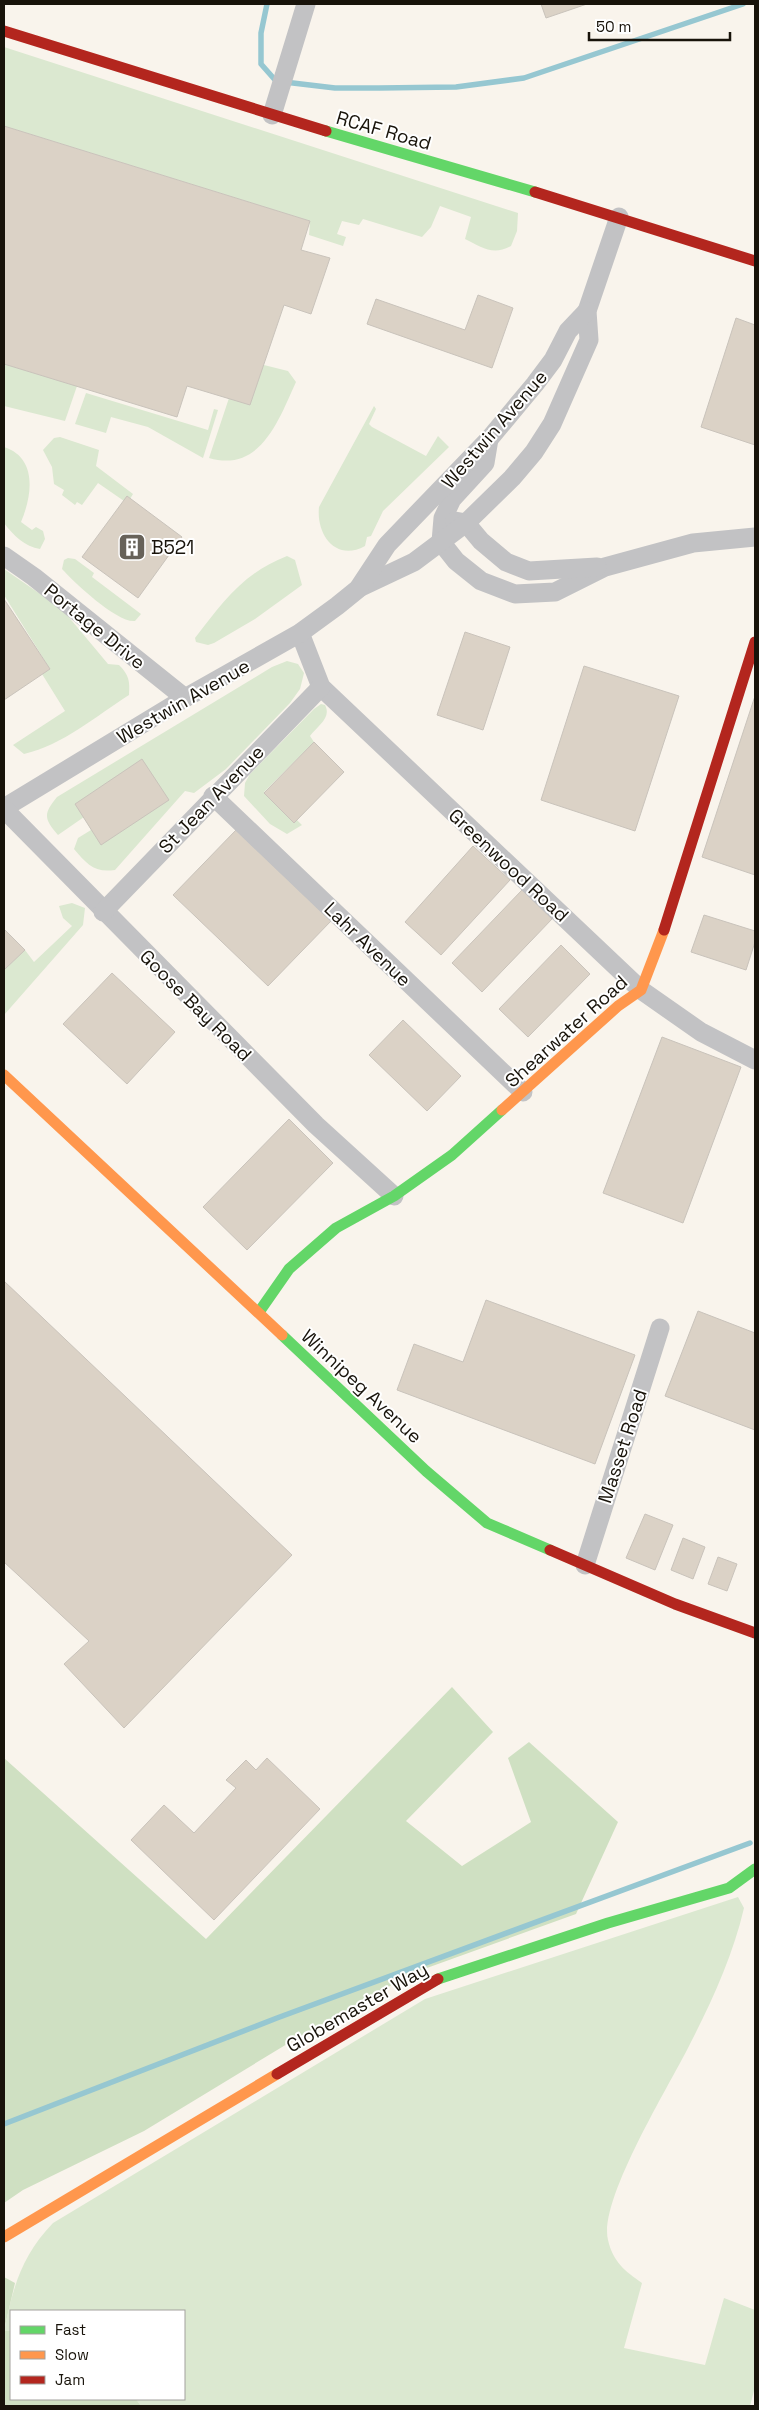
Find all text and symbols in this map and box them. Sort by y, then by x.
scale bar [589,10,730,42]
text: 50 m [596,17,631,36]
street label: RCAF Road [333,105,434,156]
street label: Westwin Avenue [436,365,553,494]
building icon: B521 [117,532,147,562]
place label: B521 [151,535,194,560]
street label: Portage Drive [39,578,150,675]
street label: Westwin Avenue [112,653,254,750]
street label: St Jean Avenue [153,740,270,859]
street label: Greenwood Road [443,803,574,928]
street label: Lahr Avenue [319,897,417,992]
street label: Goose Bay Road [134,944,257,1067]
street label: Shearwater Road [500,970,633,1093]
street label: Winnipeg Avenue [296,1324,427,1449]
street label: Masset Road [592,1386,653,1506]
street label: Globemaster Way [282,1957,433,2058]
legend [10,2310,185,2400]
text: Fast [55,2320,86,2339]
text: Slow [55,2345,89,2364]
text: Jam [55,2370,85,2389]

